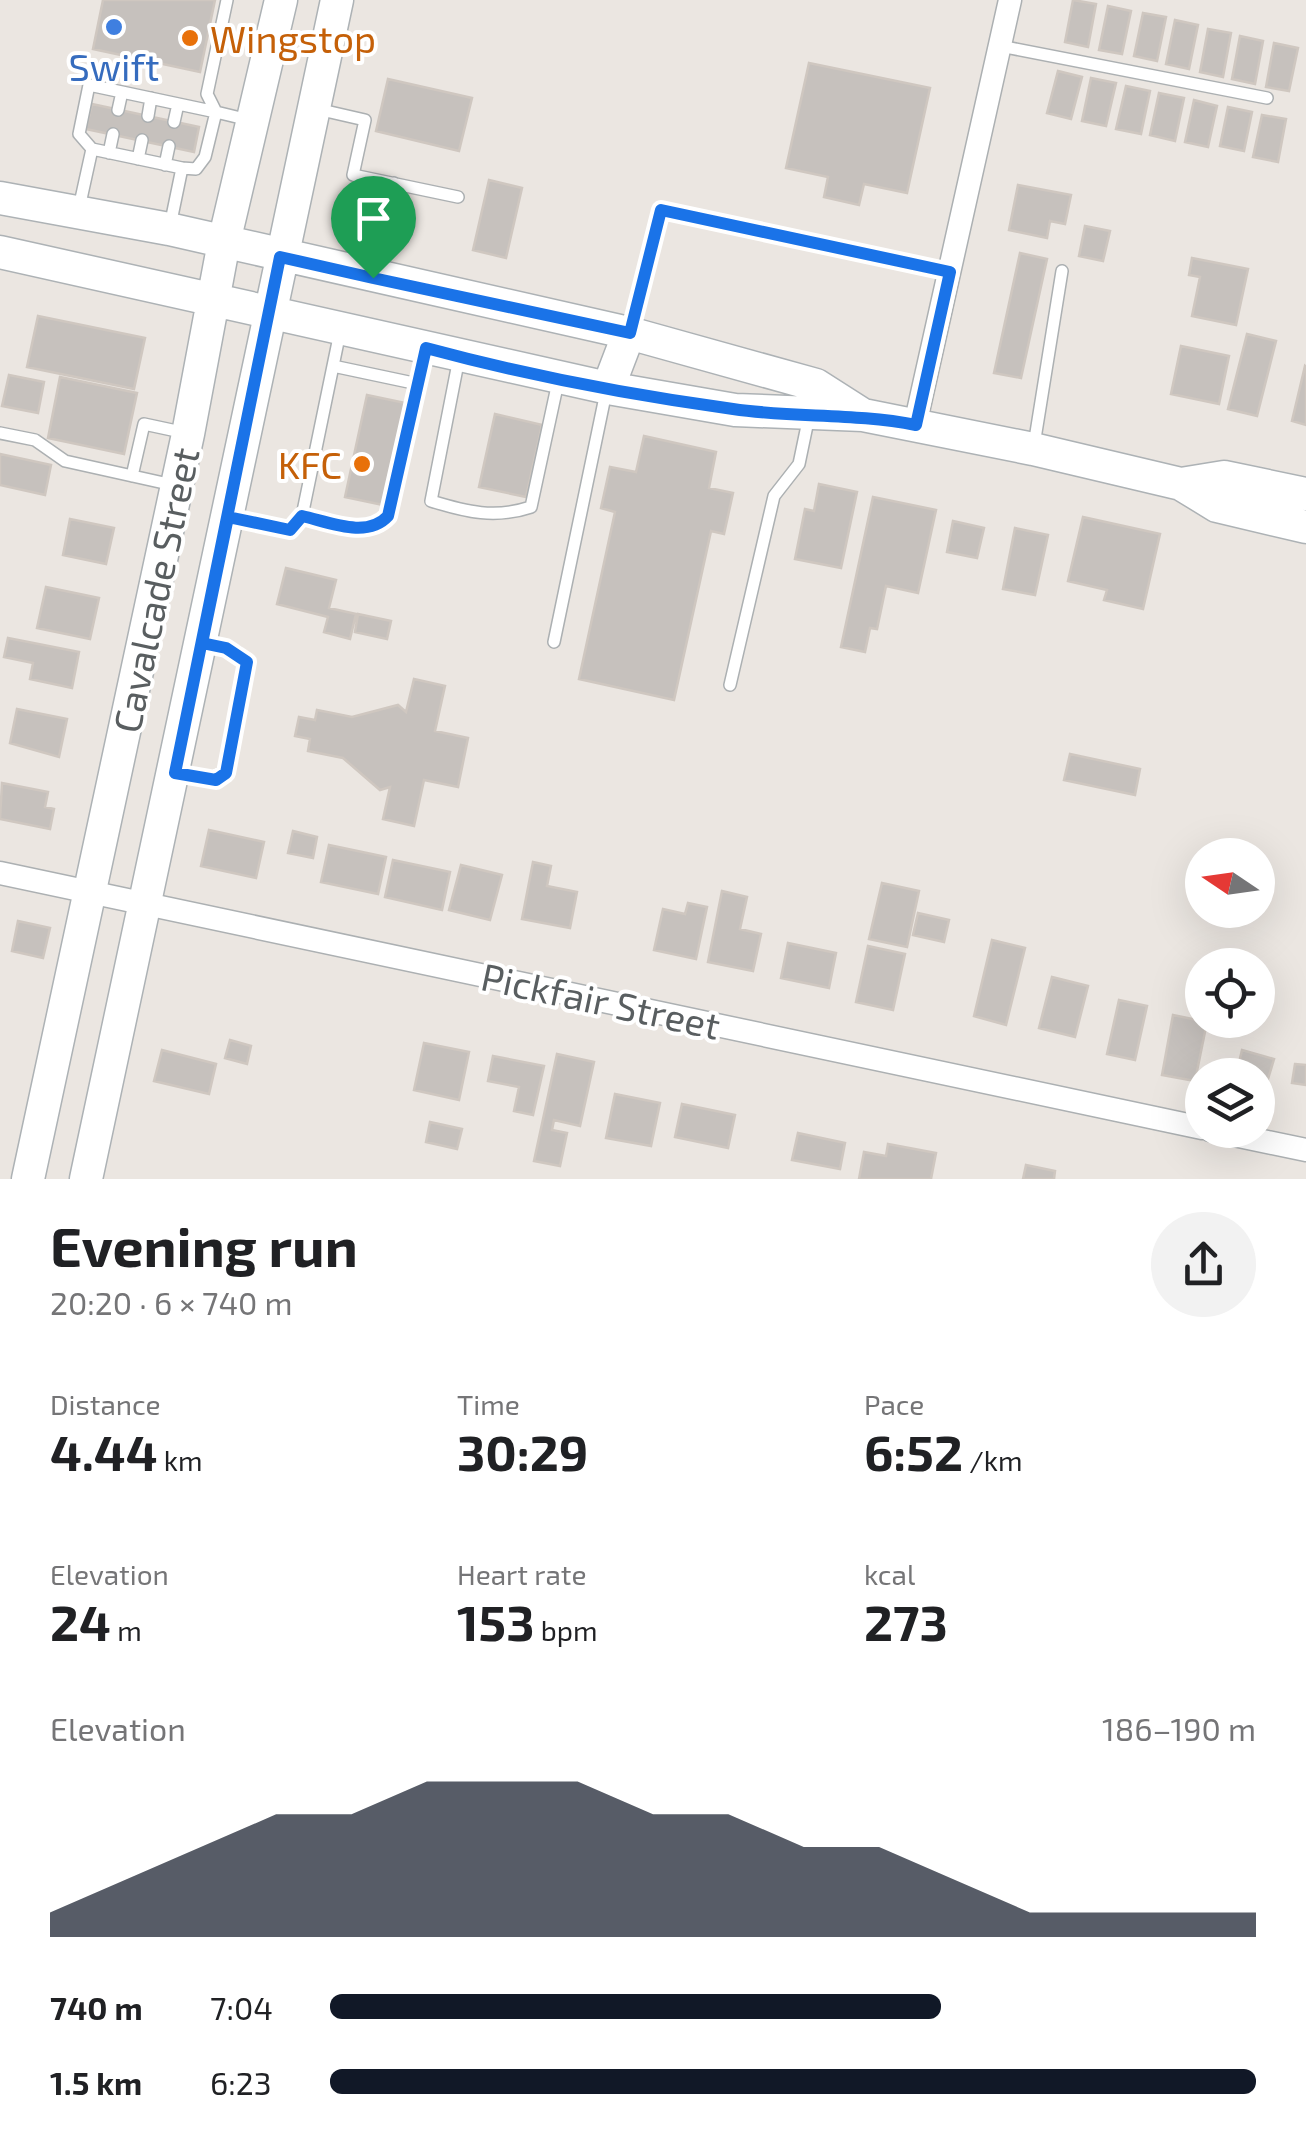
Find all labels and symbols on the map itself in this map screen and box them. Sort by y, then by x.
place label: Wingstop [210,15,376,61]
marker: Swift [103,16,125,38]
marker: Wingstop [179,27,201,49]
place label: Swift [69,43,159,89]
pin [331,176,416,279]
place label: KFC [278,441,342,487]
street label: Cavalcade Street [102,443,208,737]
marker: KFC [351,453,373,475]
north arrow [1185,838,1275,928]
street label: Pickfair Street [477,952,725,1048]

